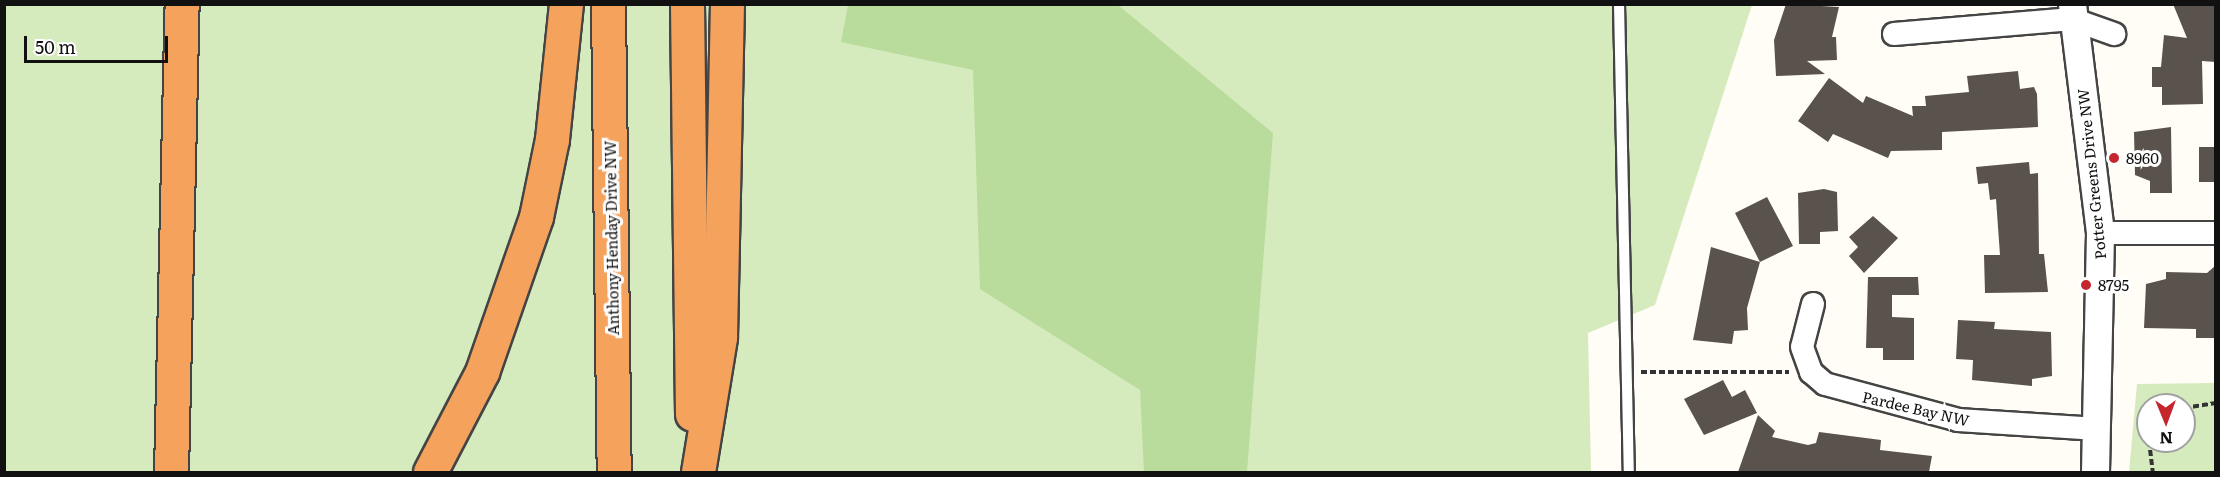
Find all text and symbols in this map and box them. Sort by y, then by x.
scale bar [27,24,171,62]
text: 50 m [35,33,76,60]
street label: Potter Greens Drive NW [2073,88,2109,260]
street label: Anthony Henday Drive NW [600,140,622,336]
place label: 8960 [2126,149,2159,167]
marker: 8960 [2107,151,2121,165]
place label: 8795 [2098,276,2129,294]
marker: 8795 [2079,278,2093,292]
street label: Pardee Bay NW [1861,387,1971,429]
north arrow [2136,393,2196,453]
text: N [2159,427,2173,451]

